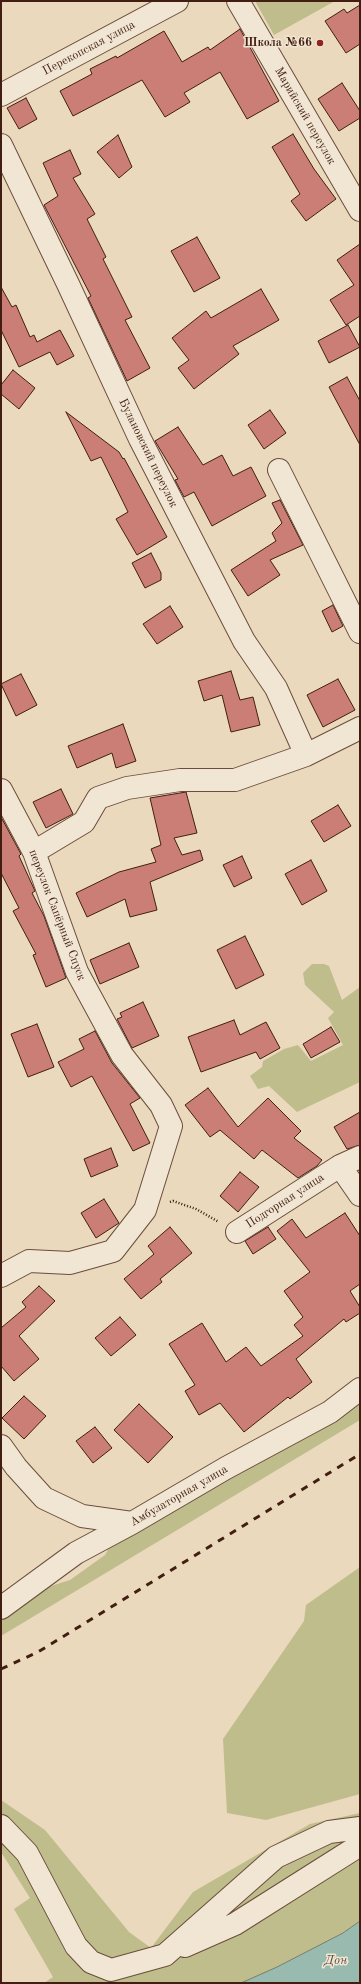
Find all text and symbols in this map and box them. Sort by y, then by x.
street label: Перекопская улица [40,18,138,78]
place label: Школа №66 [244,36,312,50]
marker: Школа №66 [315,38,325,48]
street label: Марийский переулок [271,65,339,167]
street label: Булановский переулок [115,396,181,510]
street label: переулок Сапёрный Спуск [25,847,89,983]
street label: Подгорная улица [243,1170,327,1232]
street label: Амбулаторная улица [128,1462,230,1530]
water label: Дон [324,1953,348,1969]

